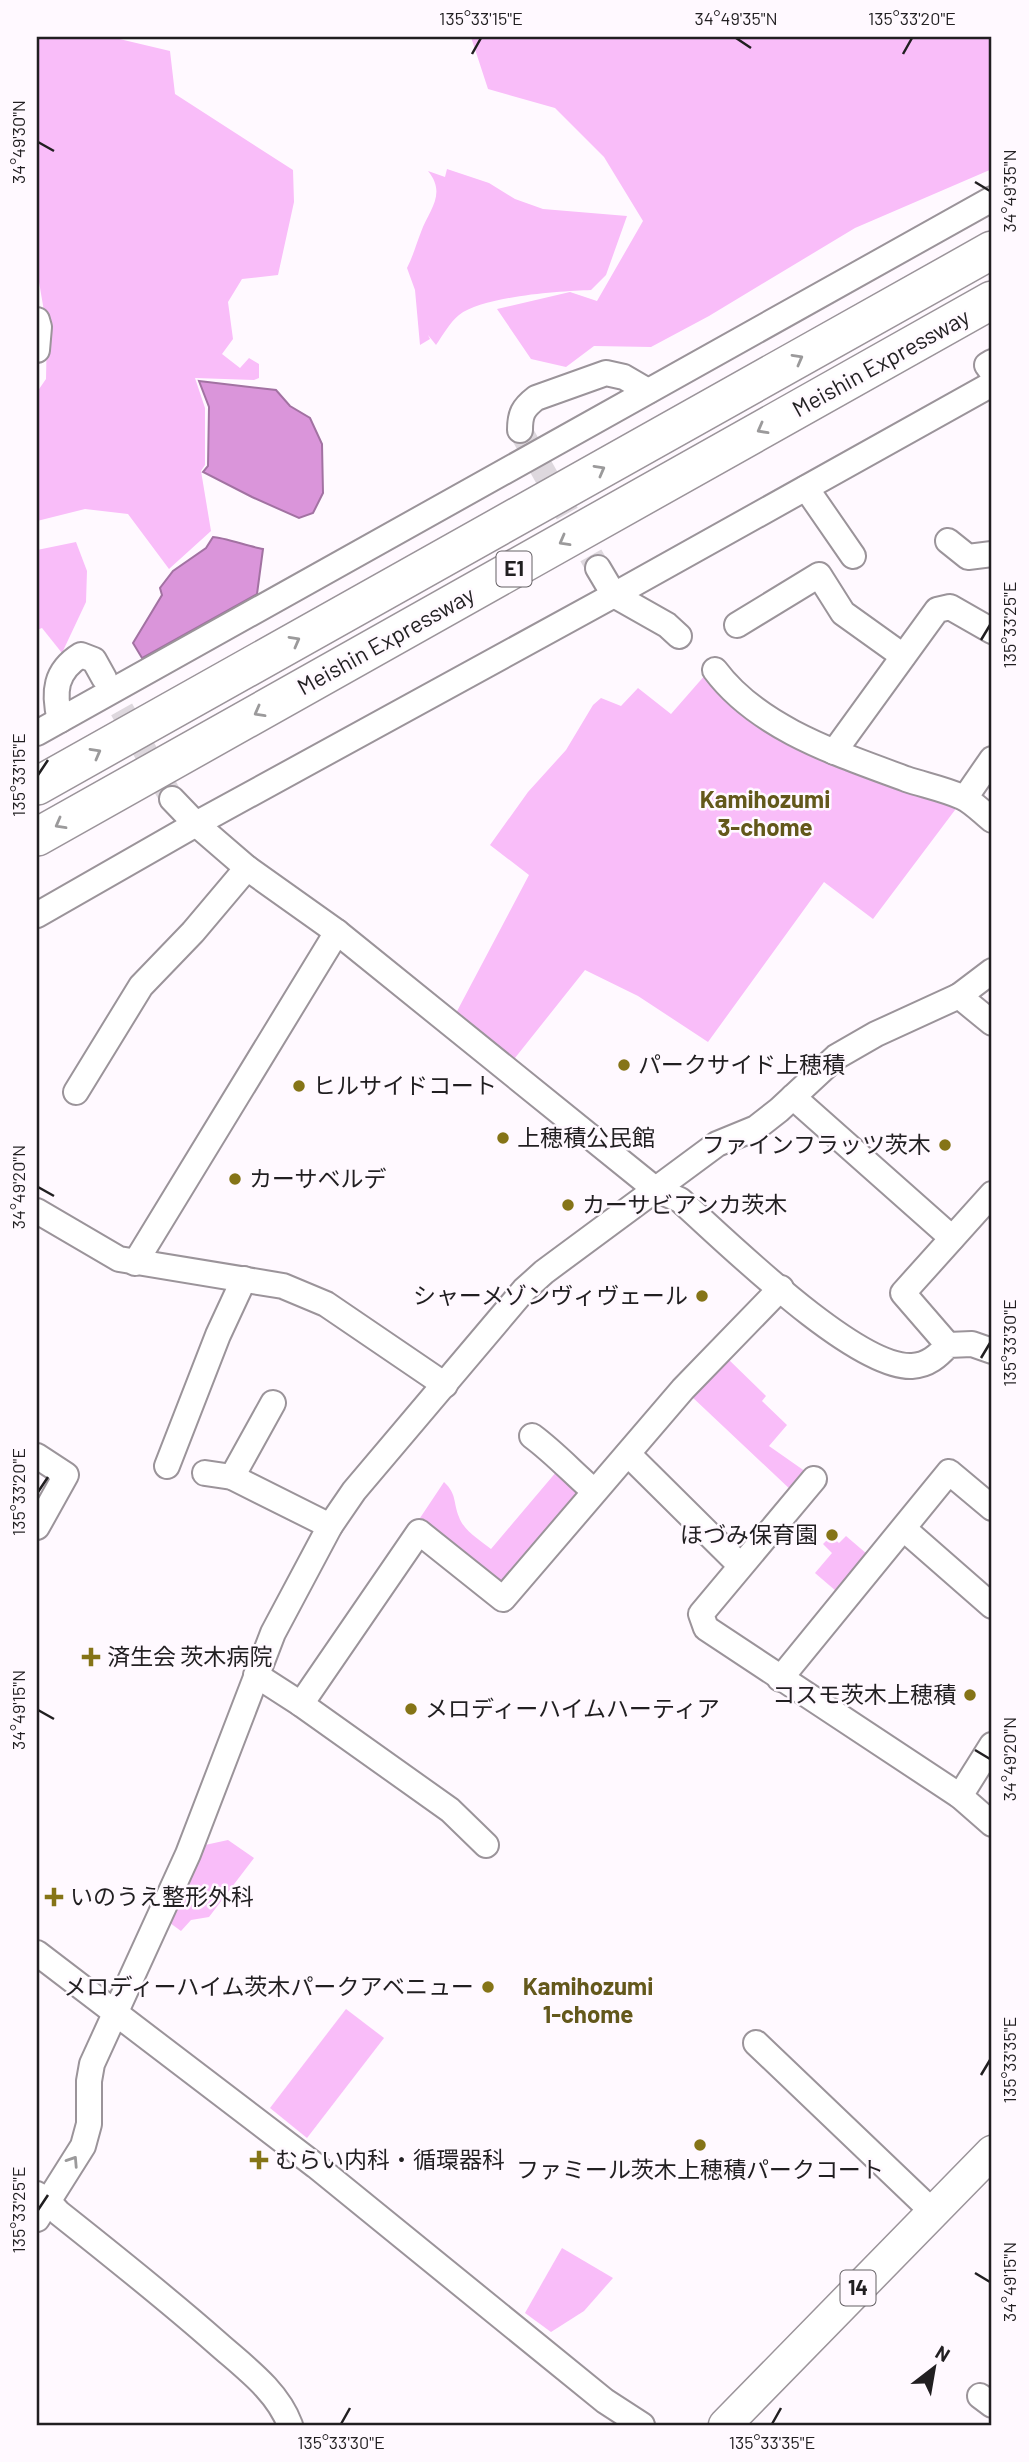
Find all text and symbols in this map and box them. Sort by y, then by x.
text: 135°33'15"E [439,7,523,29]
text: 34°49'35"N [694,7,778,29]
text: 135°33'20"E [868,7,956,29]
text: 34°49'30"N [7,100,29,184]
text: 34°49'35"N [998,149,1020,233]
street label: Meishin Expressway [787,302,974,422]
one-way arrow [791,354,804,367]
one-way arrow [757,421,769,434]
one-way arrow [593,465,605,478]
one-way arrow [558,533,571,546]
road number: E1 [496,552,532,586]
street label: Meishin Expressway [292,580,479,700]
text: 135°33'25"E [998,581,1020,669]
one-way arrow [287,636,300,649]
one-way arrow [253,704,266,717]
text: 135°33'15"E [7,733,29,817]
one-way arrow [89,748,102,761]
district label: Kamihozumi 3-chome [700,784,830,841]
one-way arrow [55,816,68,829]
place label: パークサイド上穂積 [638,1050,845,1078]
marker: パークサイド上穂積 [616,1057,632,1073]
place label: ヒルサイドコート [313,1071,497,1099]
marker: ヒルサイドコート [291,1078,307,1094]
place label: 上穂積公民館 [517,1123,655,1151]
marker: 上穂積公民館 [495,1130,511,1146]
place label: ファインフラッツ茨木 [702,1130,931,1158]
marker: ファインフラッツ茨木 [937,1137,953,1153]
text: 34°49'20"N [7,1145,29,1229]
place label: カーサベルデ [249,1164,387,1192]
marker: カーサベルデ [227,1171,243,1187]
place label: カーサビアンカ茨木 [582,1190,788,1218]
marker: カーサビアンカ茨木 [560,1197,576,1213]
place label: シャーメゾンヴィヴェール [413,1281,688,1309]
marker: シャーメゾンヴィヴェール [694,1288,710,1304]
text: 135°33'30"E [998,1299,1020,1387]
text: 135°33'20"E [7,1448,29,1536]
place label: ほづみ保育園 [680,1520,818,1548]
marker: ほづみ保育園 [824,1527,840,1543]
place label: 済生会 茨木病院 [107,1642,273,1670]
marker: 済生会 茨木病院 [81,1647,101,1667]
text: 34°49'15"N [7,1670,29,1750]
place label: コスモ茨木上穂積 [772,1680,956,1708]
marker: コスモ茨木上穂積 [962,1687,978,1703]
place label: メロディーハイムハーティア [425,1694,720,1722]
marker: メロディーハイムハーティア [403,1701,419,1717]
text: 34°49'20"N [998,1717,1020,1801]
place label: いのうえ整形外科 [70,1882,254,1910]
marker: いのうえ整形外科 [44,1887,64,1907]
district label: Kamihozumi 1-chome [523,1971,653,2028]
place label: メロディーハイム茨木パークアベニュー [63,1972,474,2000]
marker: メロディーハイム茨木パークアベニュー [480,1979,496,1995]
text: 135°33'35"E [998,2017,1020,2103]
marker: ファミール茨木上穂積パークコート [692,2137,708,2153]
place label: むらい内科・循環器科 [275,2145,505,2173]
marker: むらい内科・循環器科 [249,2150,269,2170]
place label: ファミール茨木上穂積パークコート [516,2155,884,2183]
one-way arrow [65,2156,77,2169]
text: 135°33'25"E [7,2166,29,2254]
text: 34°49'15"N [998,2242,1020,2322]
road number: 14 [840,2270,876,2306]
north arrow [900,2332,970,2402]
text: N [932,2340,954,2366]
text: 135°33'30"E [297,2431,385,2453]
text: 135°33'35"E [729,2431,815,2453]

